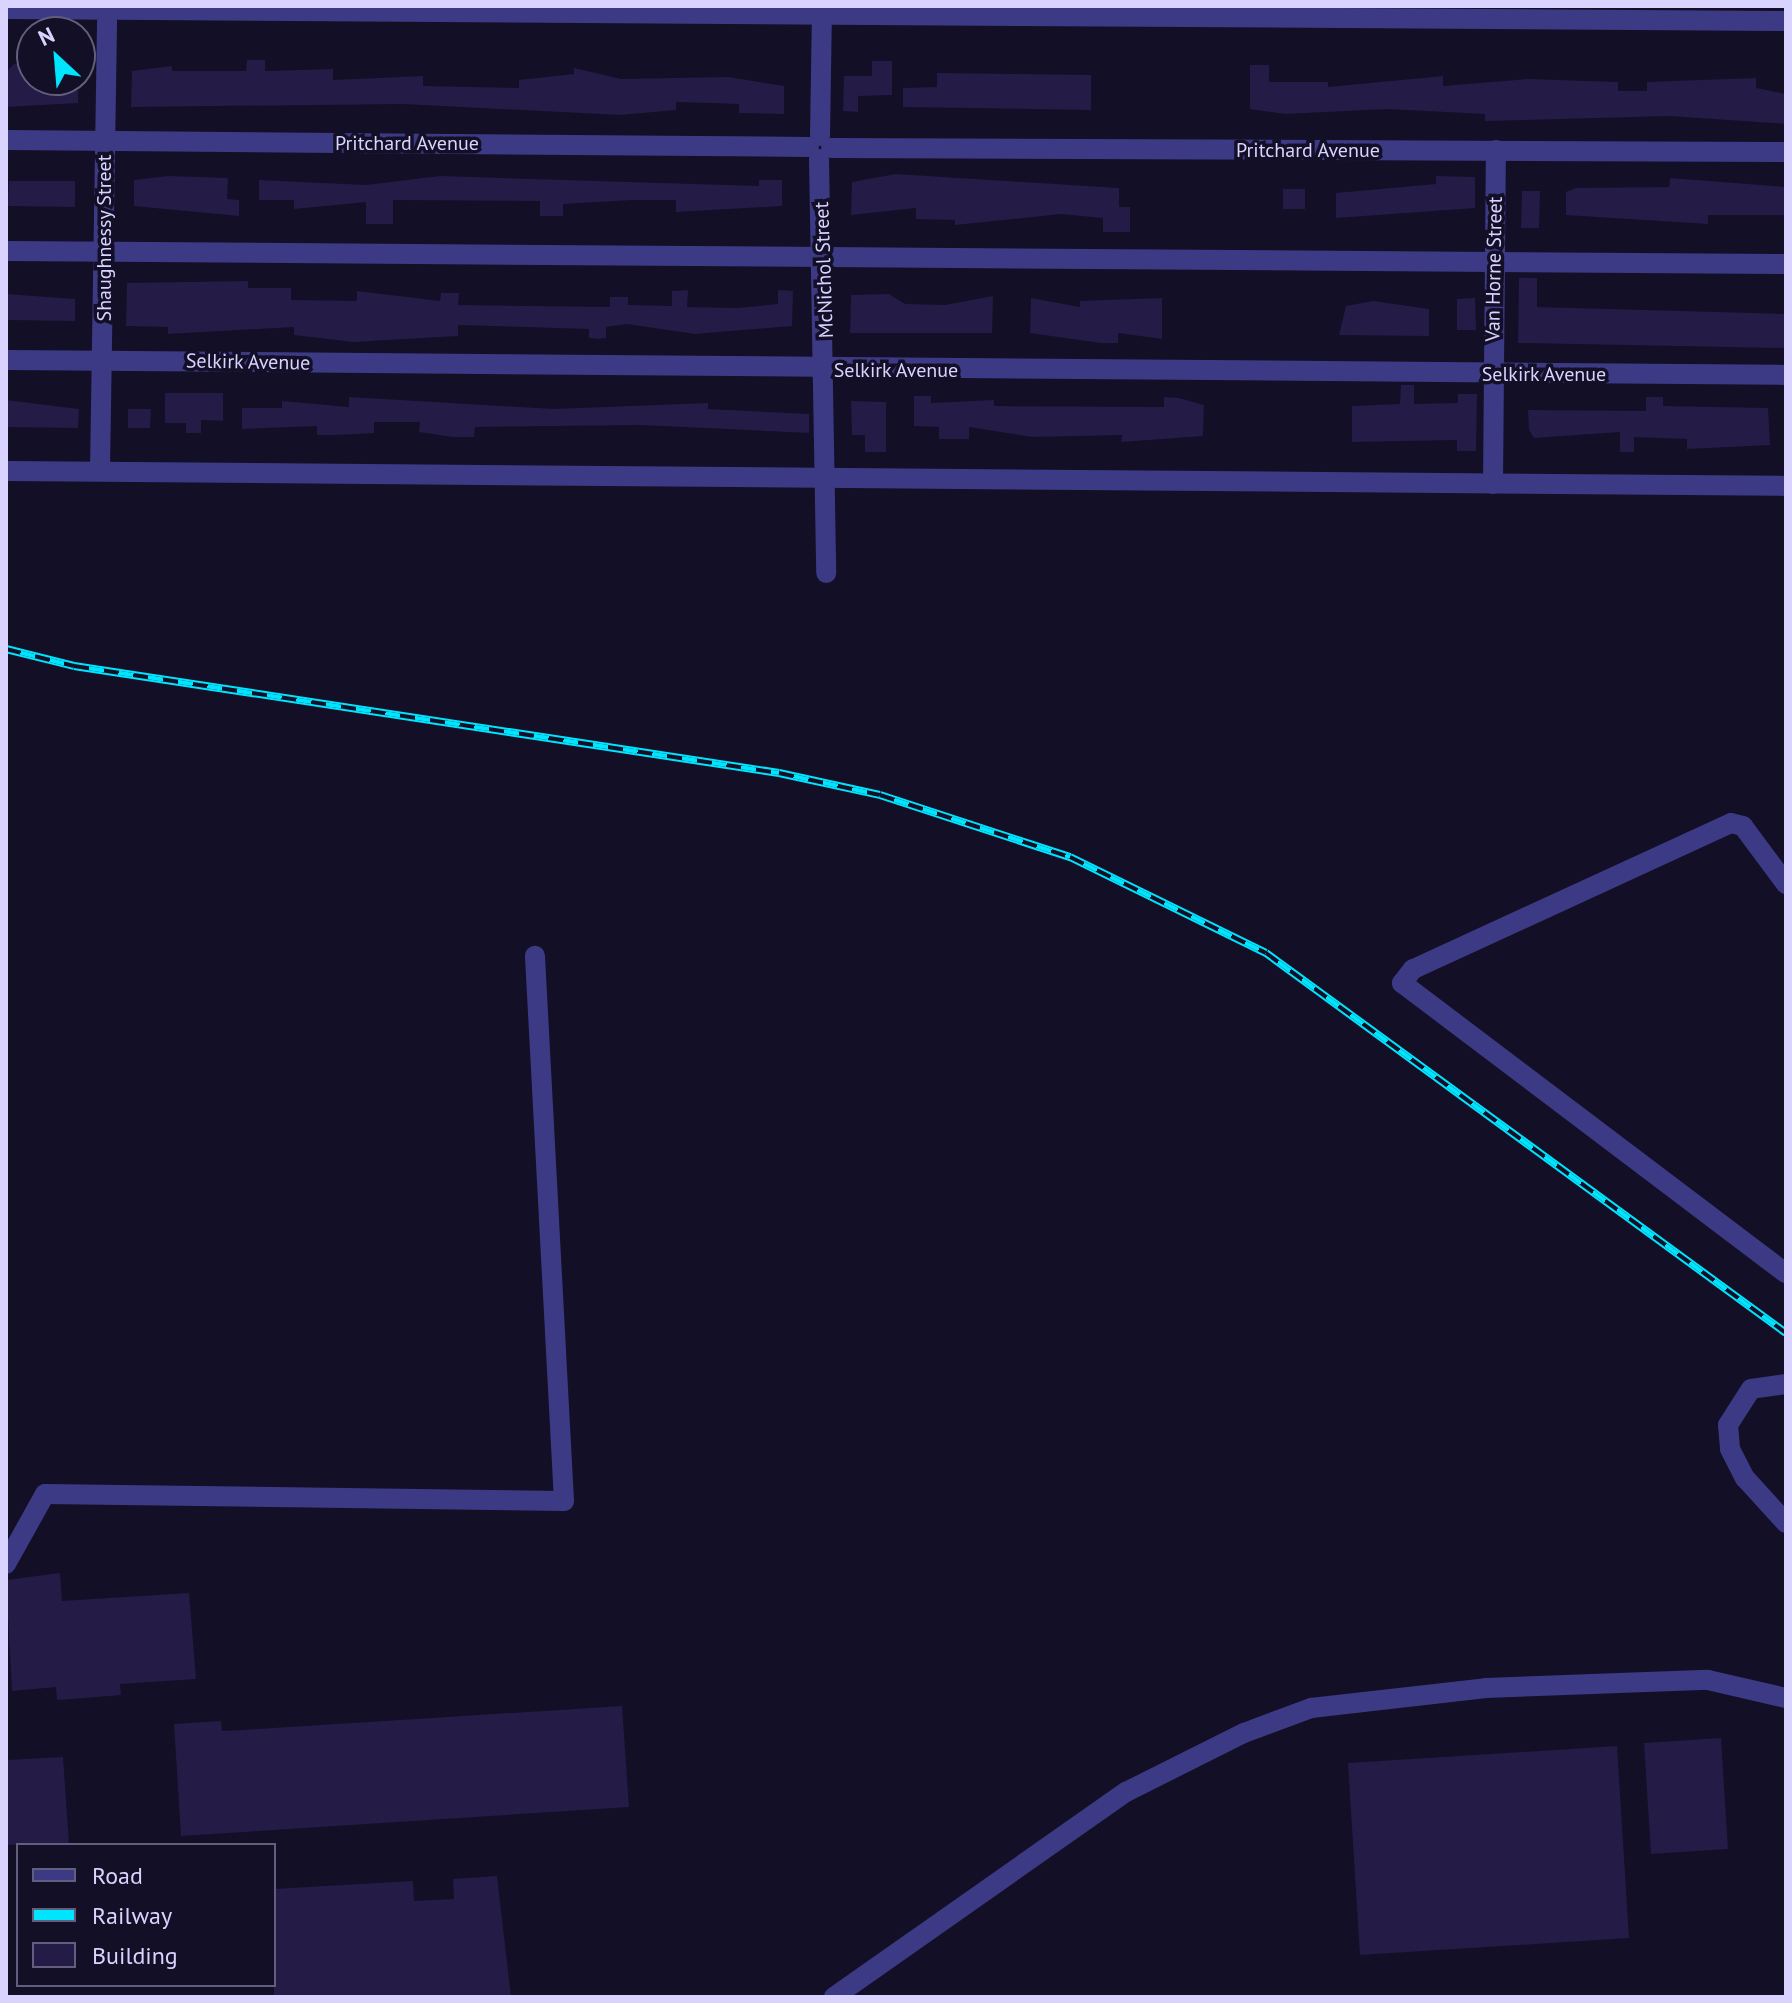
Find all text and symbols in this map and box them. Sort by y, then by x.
north arrow [16,16,96,96]
text: N [34,20,59,52]
street label: Pritchard Avenue [335,131,479,155]
street label: Pritchard Avenue [1236,138,1380,162]
street label: Shaughnessy Street [92,154,116,322]
street label: Van Horne Street [1481,196,1507,342]
street label: McNichol Street [810,201,838,339]
street label: Selkirk Avenue [185,349,311,375]
street label: Selkirk Avenue [833,358,959,382]
street label: Selkirk Avenue [1481,362,1607,386]
legend [16,1843,276,1987]
text: Road [92,1860,143,1891]
text: Railway [92,1900,172,1931]
text: Building [92,1940,178,1971]

